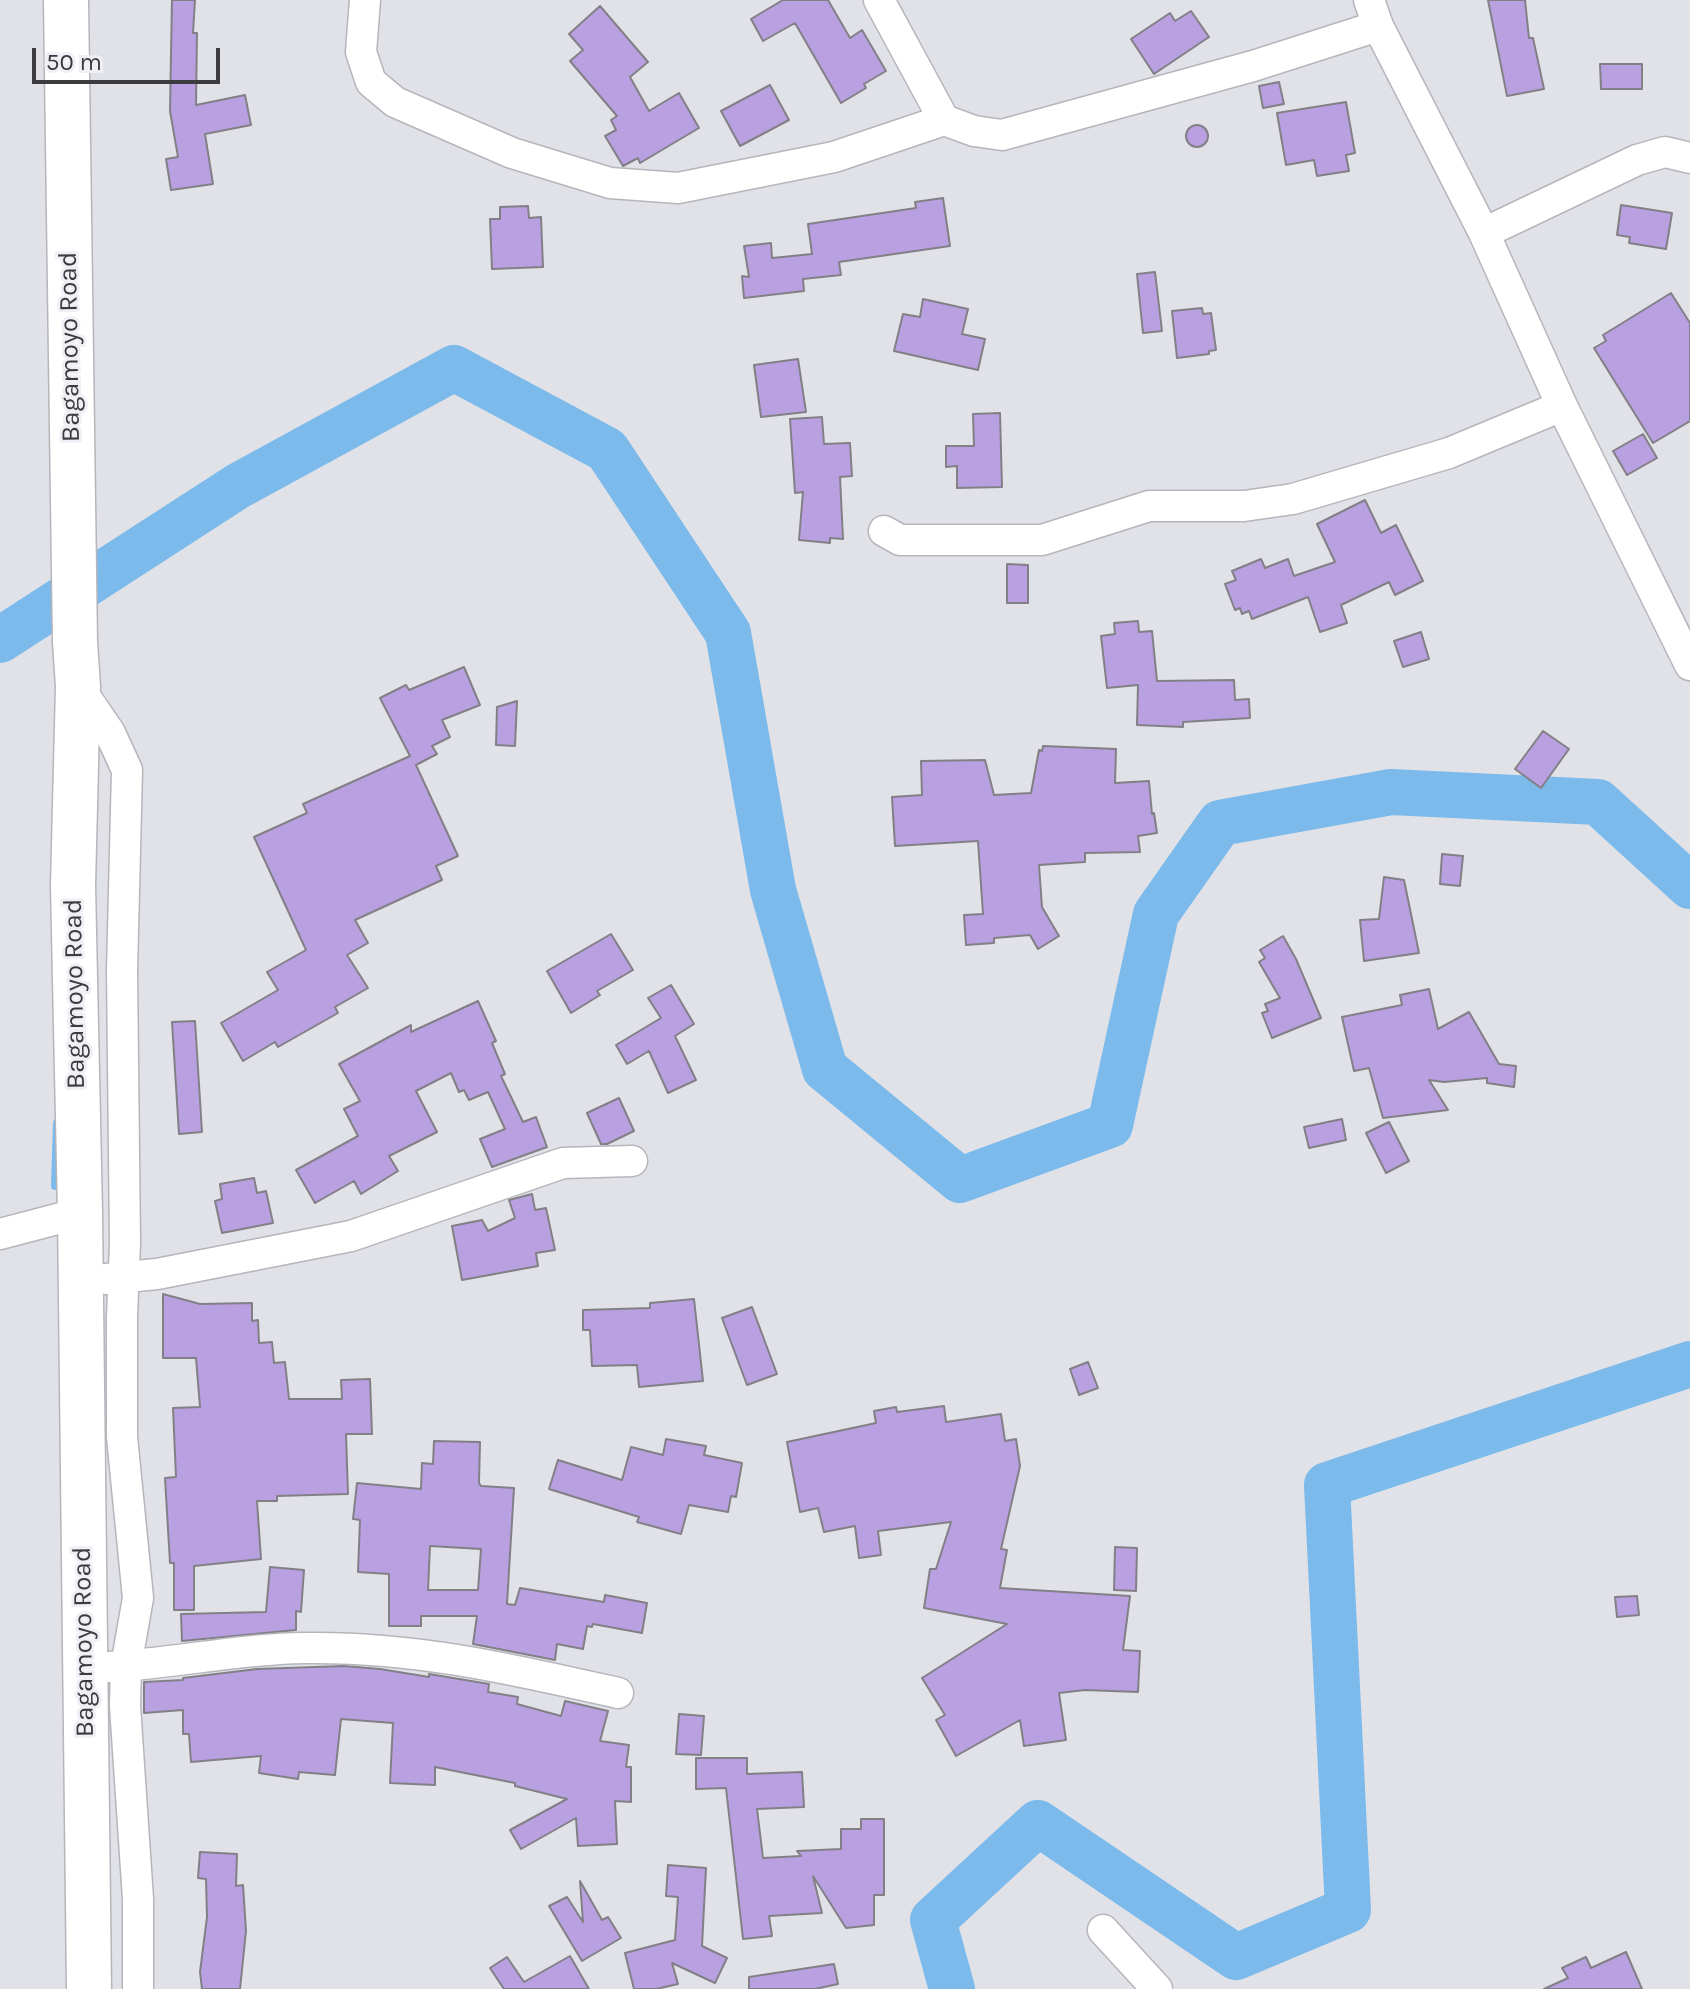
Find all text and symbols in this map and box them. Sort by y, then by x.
scale bar [36,32,224,82]
text: 50 m [46,48,102,76]
street label: Bagamoyo Road [53,252,87,442]
street label: Bagamoyo Road [58,899,92,1089]
street label: Bagamoyo Road [67,1547,101,1737]

